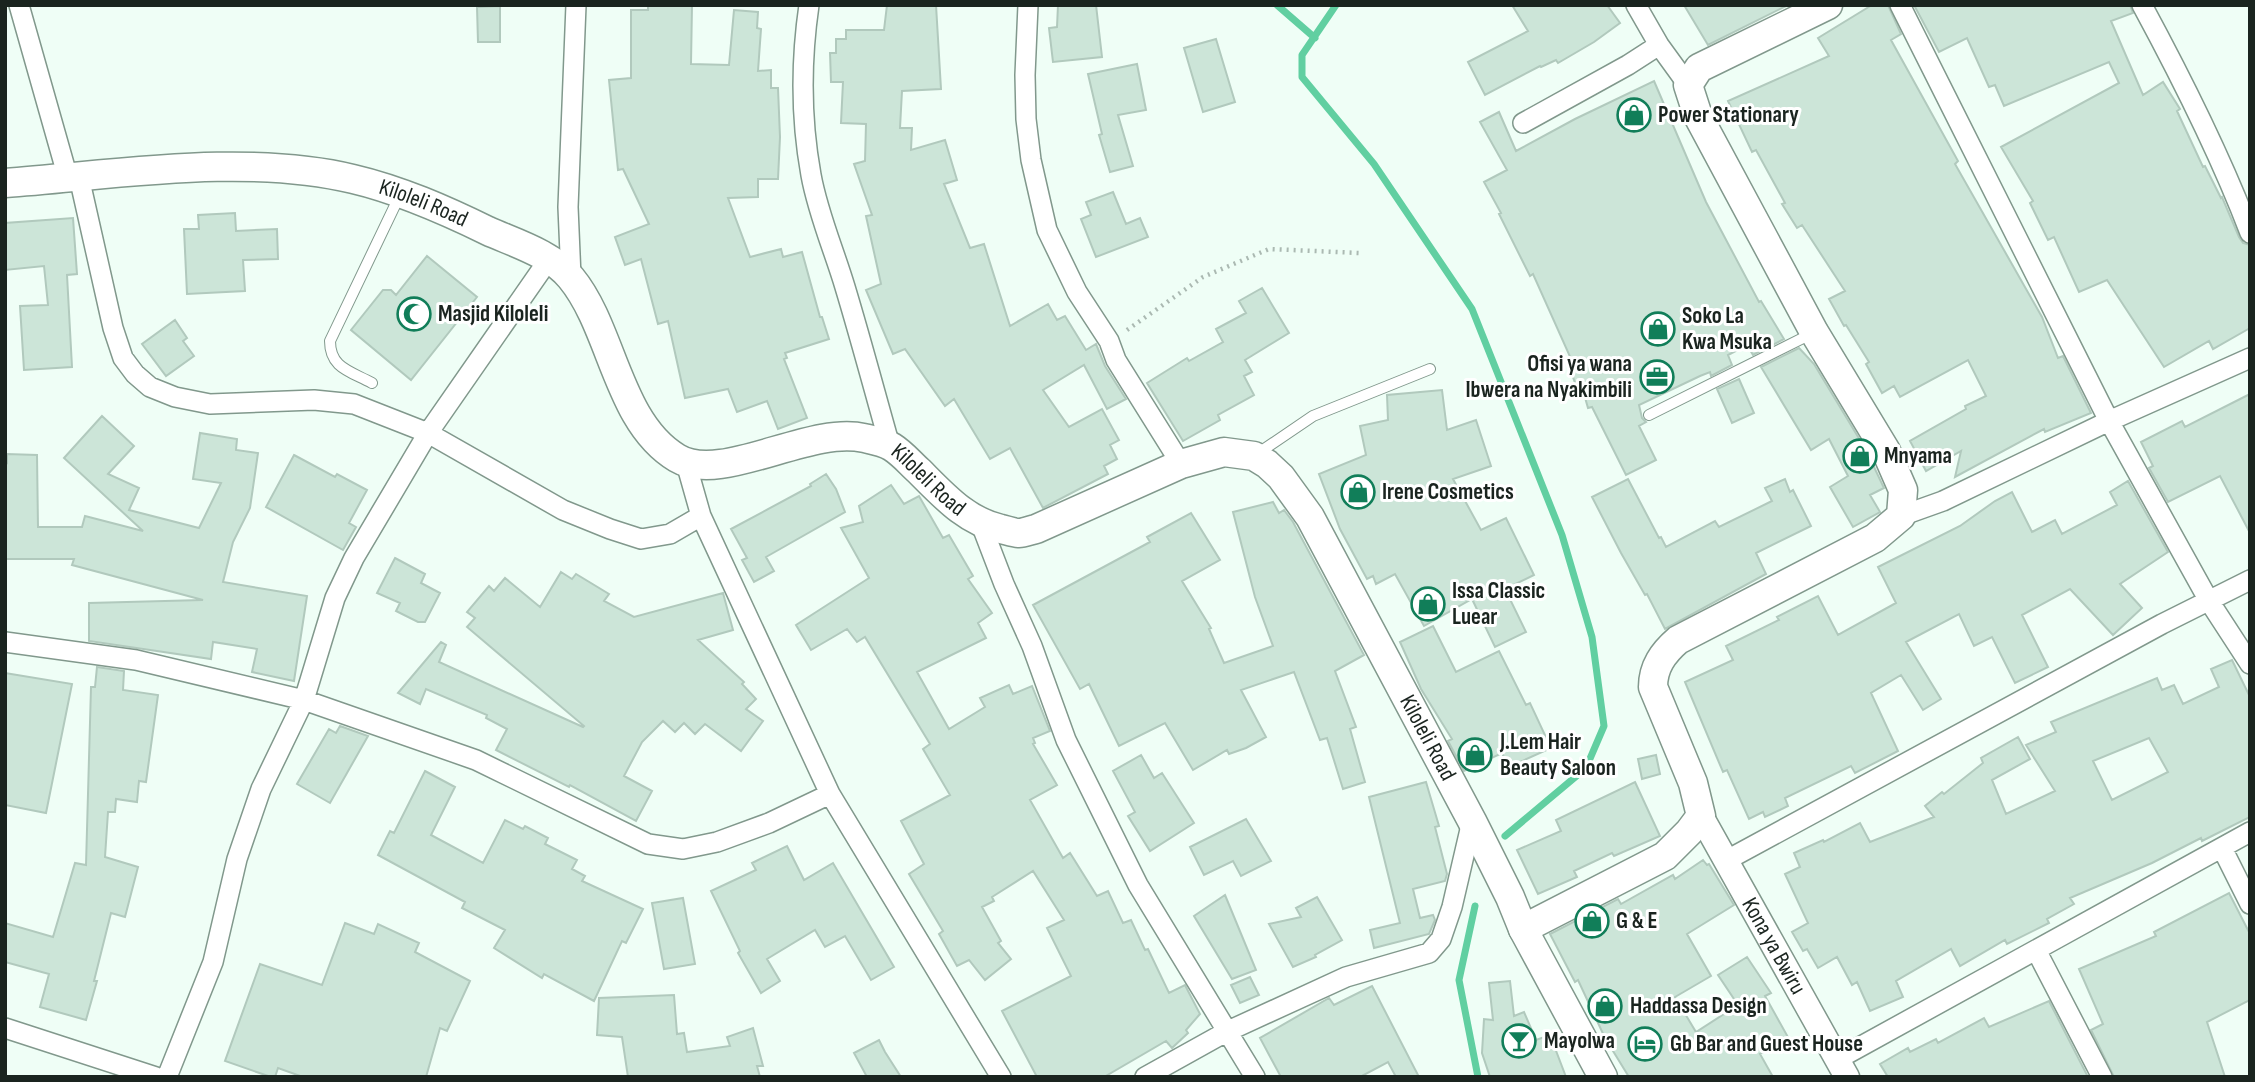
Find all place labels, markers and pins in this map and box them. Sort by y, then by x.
shop icon: Power Stationary [1615,96,1653,134]
place label: Power Stationary [1658,101,1799,129]
mosque icon: Masjid Kiloleli [395,295,433,333]
place label: Masjid Kiloleli [438,300,549,328]
place label: Soko La Kwa Msuka [1682,302,1772,356]
shop icon: Soko La Kwa Msuka [1639,310,1677,348]
place label: Ofisi ya wana Ibwera na Nyakimbili [1466,350,1632,404]
office icon: Ofisi ya wana Ibwera na Nyakimbili [1638,358,1676,396]
shop icon: Mnyama [1841,437,1879,475]
place label: Mnyama [1884,442,1952,470]
shop icon: Irene Cosmetics [1339,473,1377,511]
place label: Irene Cosmetics [1382,478,1514,506]
place label: Issa Classic Luear [1452,577,1545,631]
shop icon: Issa Classic Luear [1409,585,1447,623]
place label: J.Lem Hair Beauty Saloon [1499,728,1616,782]
shop icon: J.Lem Hair Beauty Saloon [1456,736,1494,774]
shop icon: G & E [1573,902,1611,940]
place label: G & E [1616,907,1657,935]
shop icon: Haddassa Design [1586,987,1624,1025]
place label: Haddassa Design [1630,992,1767,1020]
bar icon: Mayolwa [1500,1022,1538,1060]
hotel icon: Gb Bar and Guest House [1626,1025,1664,1063]
place label: Mayolwa [1544,1027,1615,1055]
place label: Gb Bar and Guest House [1670,1030,1863,1058]

